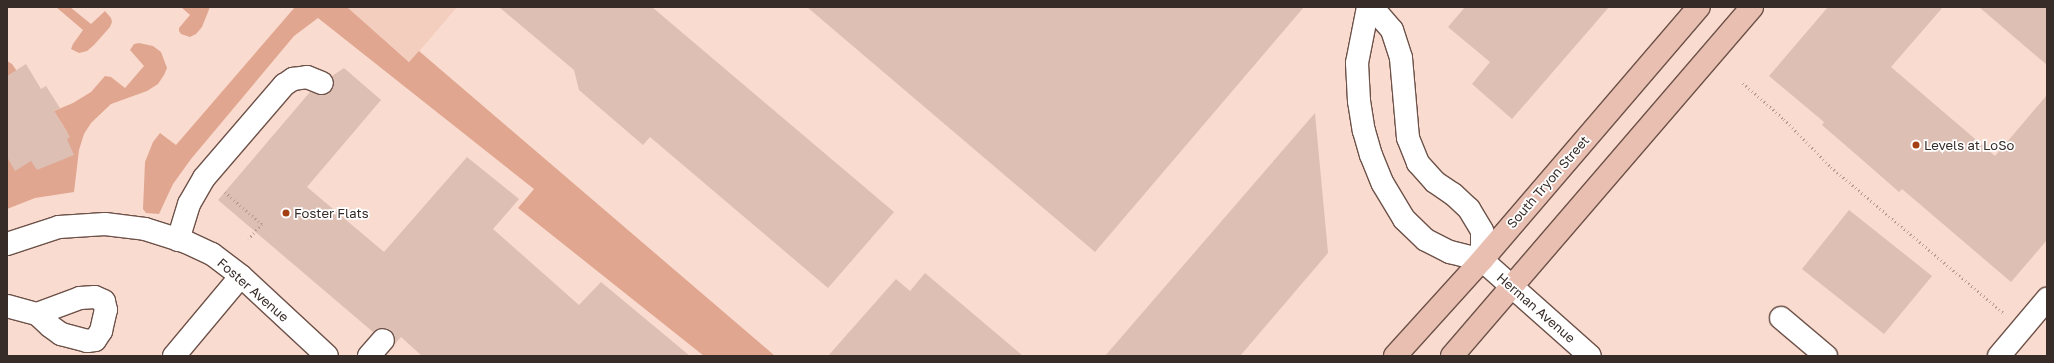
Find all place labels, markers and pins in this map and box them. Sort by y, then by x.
place label: Levels at LoSo [1924,137,2014,153]
marker: Levels at LoSo [1911,140,1921,150]
place label: Foster Flats [294,205,369,221]
marker: Foster Flats [281,208,291,218]

